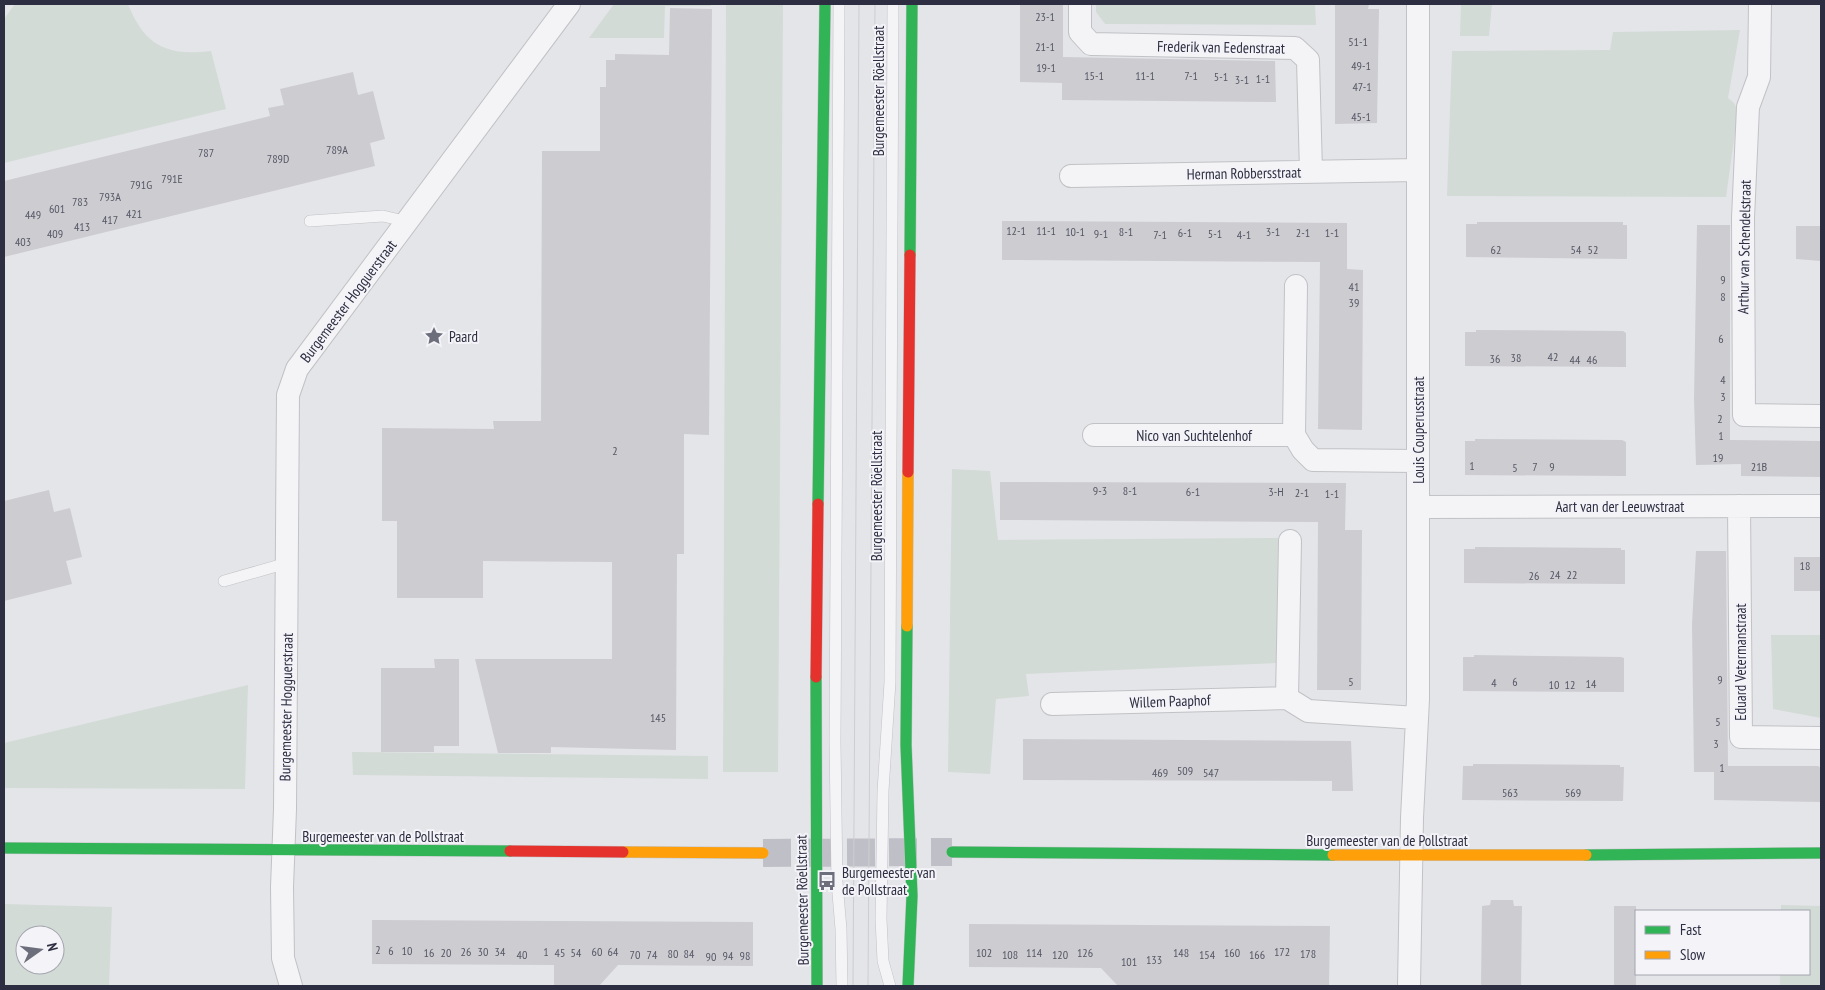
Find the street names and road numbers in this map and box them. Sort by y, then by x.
street label: Burgemeester Röellstraat [869,26,888,156]
street label: Frederik van Eedenstraat [1157,36,1285,58]
street label: Herman Robbersstraat [1186,162,1302,184]
street label: Arthur van Schendelstraat [1733,180,1755,314]
street label: Burgemeester Hogguerstraat [296,236,400,366]
street label: Louis Couperusstraat [1409,376,1428,484]
street label: Nico van Suchtelenhof [1136,426,1253,445]
street label: Burgemeester Röellstraat [867,431,886,561]
street label: Aart van der Leeuwstraat [1556,497,1685,516]
street label: Eduard Vetermanstraat [1731,603,1750,721]
street label: Burgemeester Hogguerstraat [275,633,297,781]
street label: Willem Paaphof [1129,690,1212,712]
street label: Burgemeester van de Pollstraat [302,827,464,846]
street label: Burgemeester van de Pollstraat [1306,831,1468,850]
street label: Burgemeester Röellstraat [791,835,813,965]

